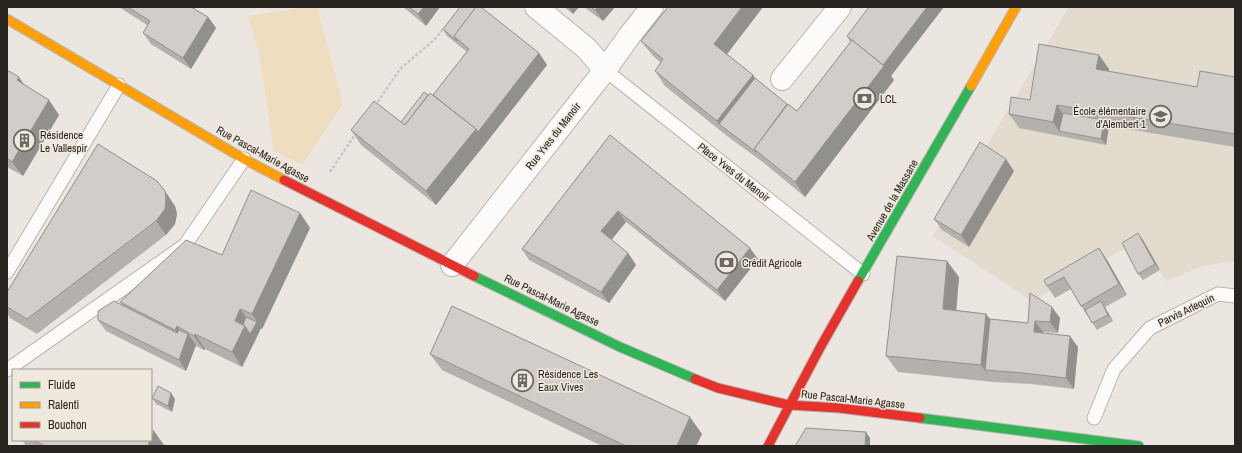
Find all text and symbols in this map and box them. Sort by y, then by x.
bank icon: LCL [852,86,878,112]
place label: LCL [880,92,897,106]
street label: Rue Yves du Manoir [522,100,584,172]
place label: École élémentaire d'Alembert 1 [1073,104,1146,131]
school or university icon: École élémentaire d'Alembert 1 [1148,104,1174,130]
street label: Rue Pascal-Marie Agasse [214,123,312,185]
building icon: Résidence Le Vallespir [12,128,38,154]
place label: Résidence Le Vallespir [40,128,87,155]
street label: Place Yves du Manoir [695,140,773,204]
street label: Avenue de la Massane [863,157,921,244]
bank icon: Crédit Agricole [714,250,740,276]
place label: Crédit Agricole [742,256,802,270]
street label: Rue Pascal-Marie Agasse [502,271,602,329]
street label: Parvis Arlequin [1155,290,1217,330]
building icon: Résidence Les Eaux Vives [510,367,536,393]
place label: Résidence Les Eaux Vives [538,367,599,394]
legend [12,369,152,441]
text: Fluide [48,377,75,393]
street label: Rue Pascal-Marie Agasse [800,387,906,411]
text: Ralenti [48,397,79,413]
text: Bouchon [48,417,87,433]

